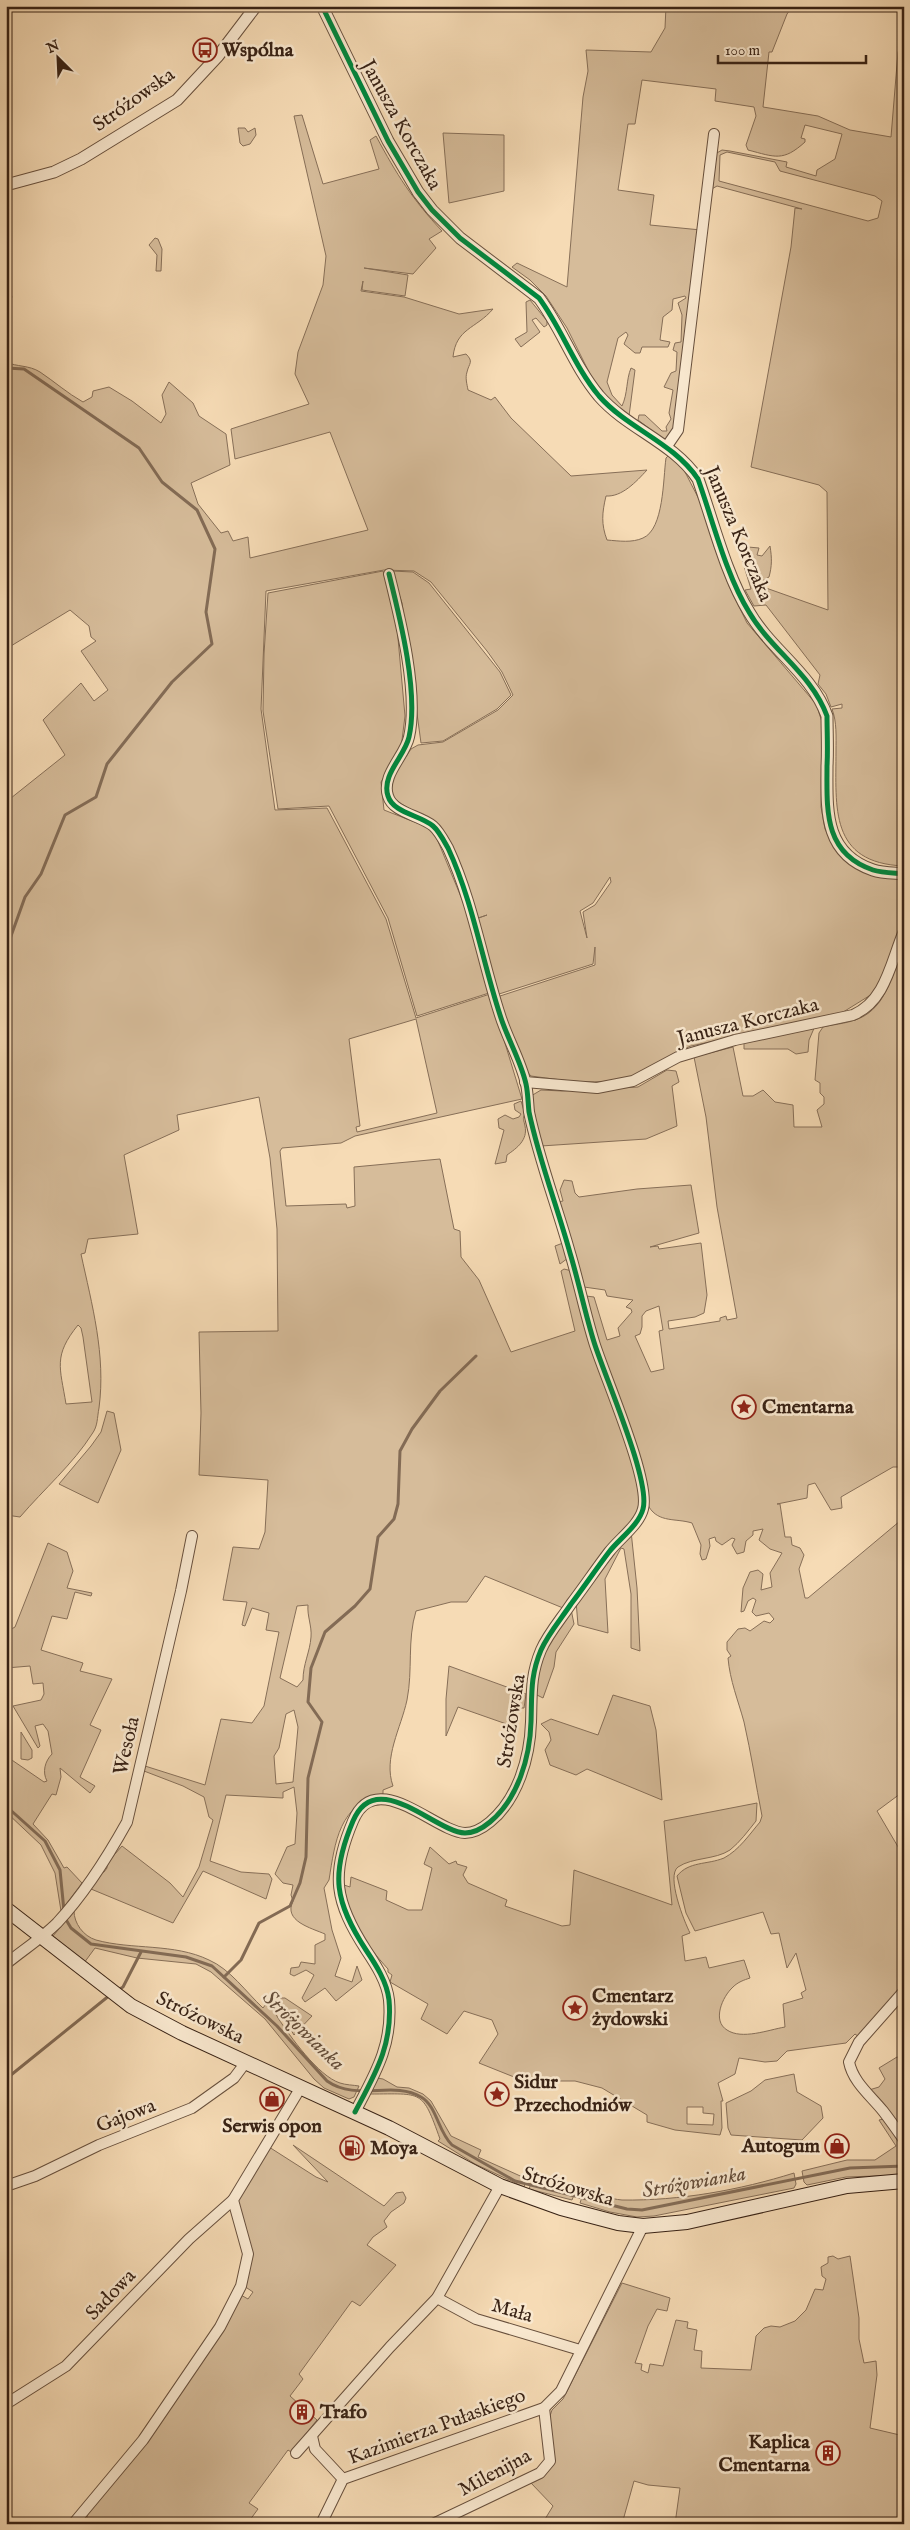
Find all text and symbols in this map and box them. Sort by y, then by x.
north arrow [32,32,82,82]
scale bar [718,32,865,64]
text: N [43,36,62,58]
bus stop icon: Wspólna [192,37,218,63]
place label: Wspólna [221,38,294,63]
text: 100 m [725,41,761,60]
street label: Janusza Korczaka [354,54,447,195]
street label: Stróżowska [88,62,180,137]
street label: Janusza Korczaka [697,461,778,606]
street label: Janusza Korczaka [673,992,822,1052]
place icon: Cmentarna [731,1394,757,1420]
place label: Cmentarna [762,1395,854,1420]
street label: Stróżowska [492,1672,532,1770]
street label: Wesoła [108,1714,146,1778]
place label: Cmentarz żydowski [592,1984,674,2032]
water label: Stróżowianka [256,1985,350,2077]
street label: Stróżowska [152,1986,248,2050]
place icon: Cmentarz żydowski [562,1995,588,2021]
place label: Sidur Przechodniów [514,2070,632,2118]
place icon: Sidur Przechodniów [484,2081,510,2107]
shop icon: Serwis opon [259,2086,285,2112]
street label: Gajowa [93,2093,160,2139]
place label: Serwis opon [222,2114,322,2139]
shop icon: Autogum [824,2133,850,2159]
place label: Autogum [741,2134,821,2159]
fuel station icon: Moya [339,2135,365,2161]
place label: Moya [370,2136,418,2161]
street label: Stróżowska [519,2161,617,2213]
water label: Stróżowianka [640,2161,748,2205]
street label: Sadowa [81,2264,142,2326]
street label: Mała [489,2293,536,2329]
street label: Kazimierza Pułaskiego [345,2383,529,2471]
building icon: Trafo [289,2399,315,2425]
place label: Trafo [319,2400,367,2425]
place label: Kaplica Cmentarna [718,2430,810,2478]
building icon: Kaplica Cmentarna [815,2440,841,2466]
street label: Milenijna [454,2443,536,2503]

